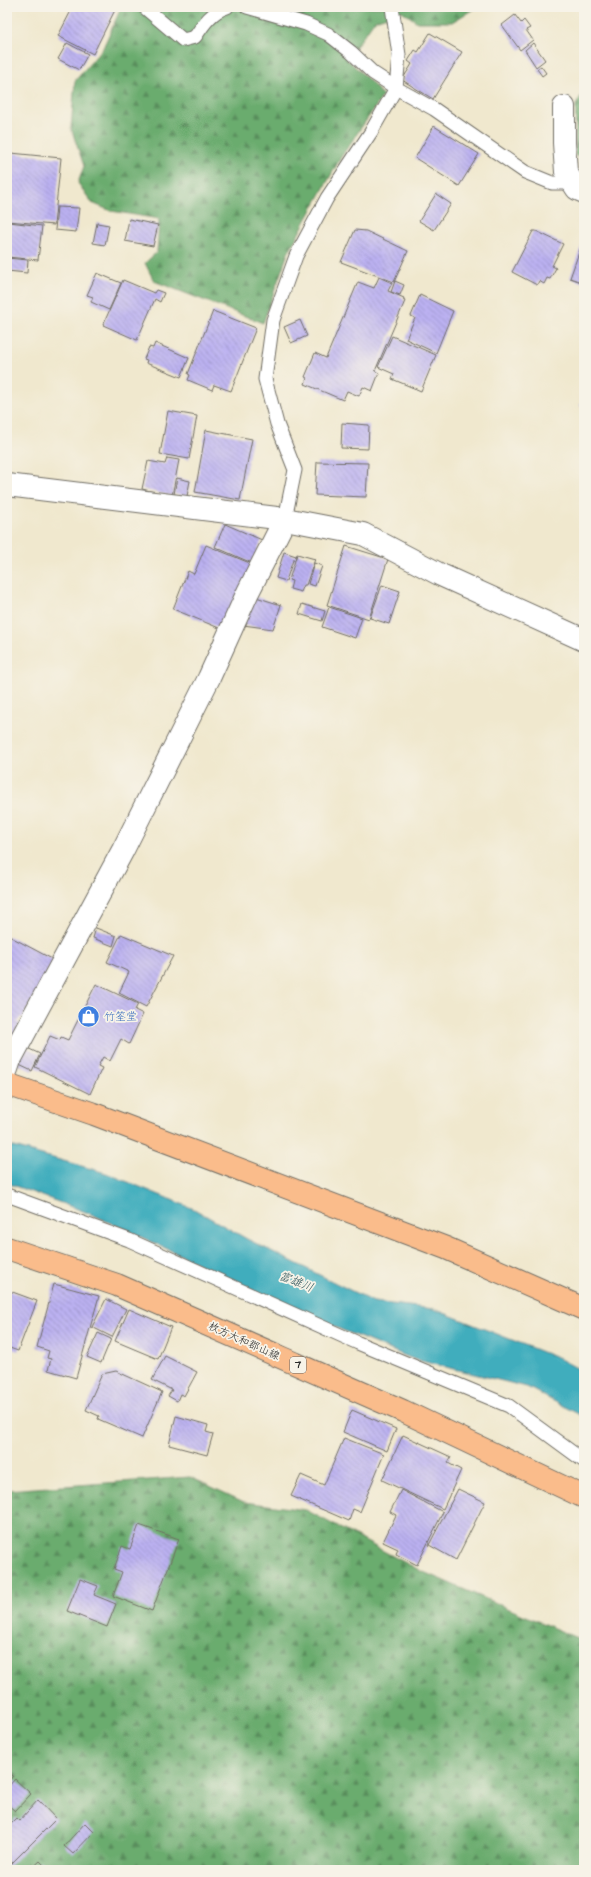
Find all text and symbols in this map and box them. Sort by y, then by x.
shop icon: 竹筌堂 [76,1003,102,1029]
place label: 竹筌堂 [104,1009,137,1024]
water label: 富雄川 [276,1268,316,1296]
street label: 枚方大和郡山線 [206,1318,282,1364]
road number: 7 [290,1357,306,1373]

